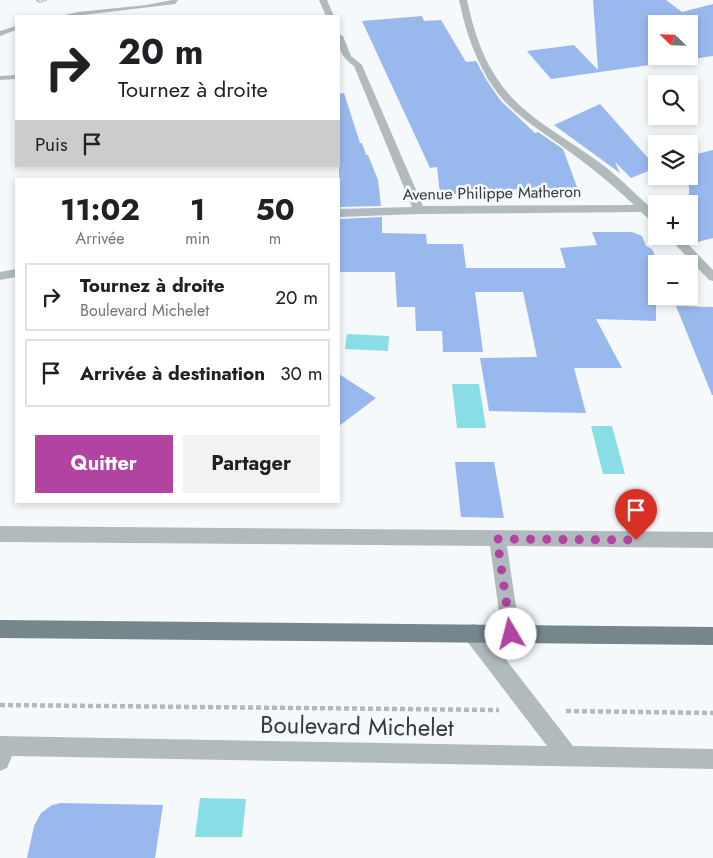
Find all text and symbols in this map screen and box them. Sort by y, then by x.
north arrow [648,15,698,65]
map controls [648,15,698,305]
text: 20 m [118,27,203,77]
icon: right [35,35,100,100]
text: Tournez à droite [118,73,268,105]
button: search [648,75,698,125]
icon: arrive [78,130,106,158]
text: Puis [35,131,68,158]
button: layers [648,135,698,185]
street label: Avenue Philippe Matheron [403,180,581,206]
text: 11:02 [60,188,140,231]
text: 1 [190,188,205,231]
text: 50 [256,188,295,231]
button: + [648,195,698,245]
text: Arrivée [76,227,125,250]
text: min [185,227,210,250]
text: m [269,227,281,250]
button: − [648,255,698,305]
text: Tournez à droite [80,272,225,299]
icon: right [37,283,65,311]
text: 20 m [275,284,318,311]
text: Boulevard Michelet [80,299,209,322]
icon: arrive [37,359,65,387]
text: Arrivée à destination [80,360,265,387]
text: 30 m [280,360,323,387]
button: Quitter [35,435,173,493]
button: Partager [183,435,320,493]
pin [615,489,657,540]
icon: arrive [622,496,650,524]
position arrow [484,607,536,659]
street label: Boulevard Michelet [260,707,454,745]

